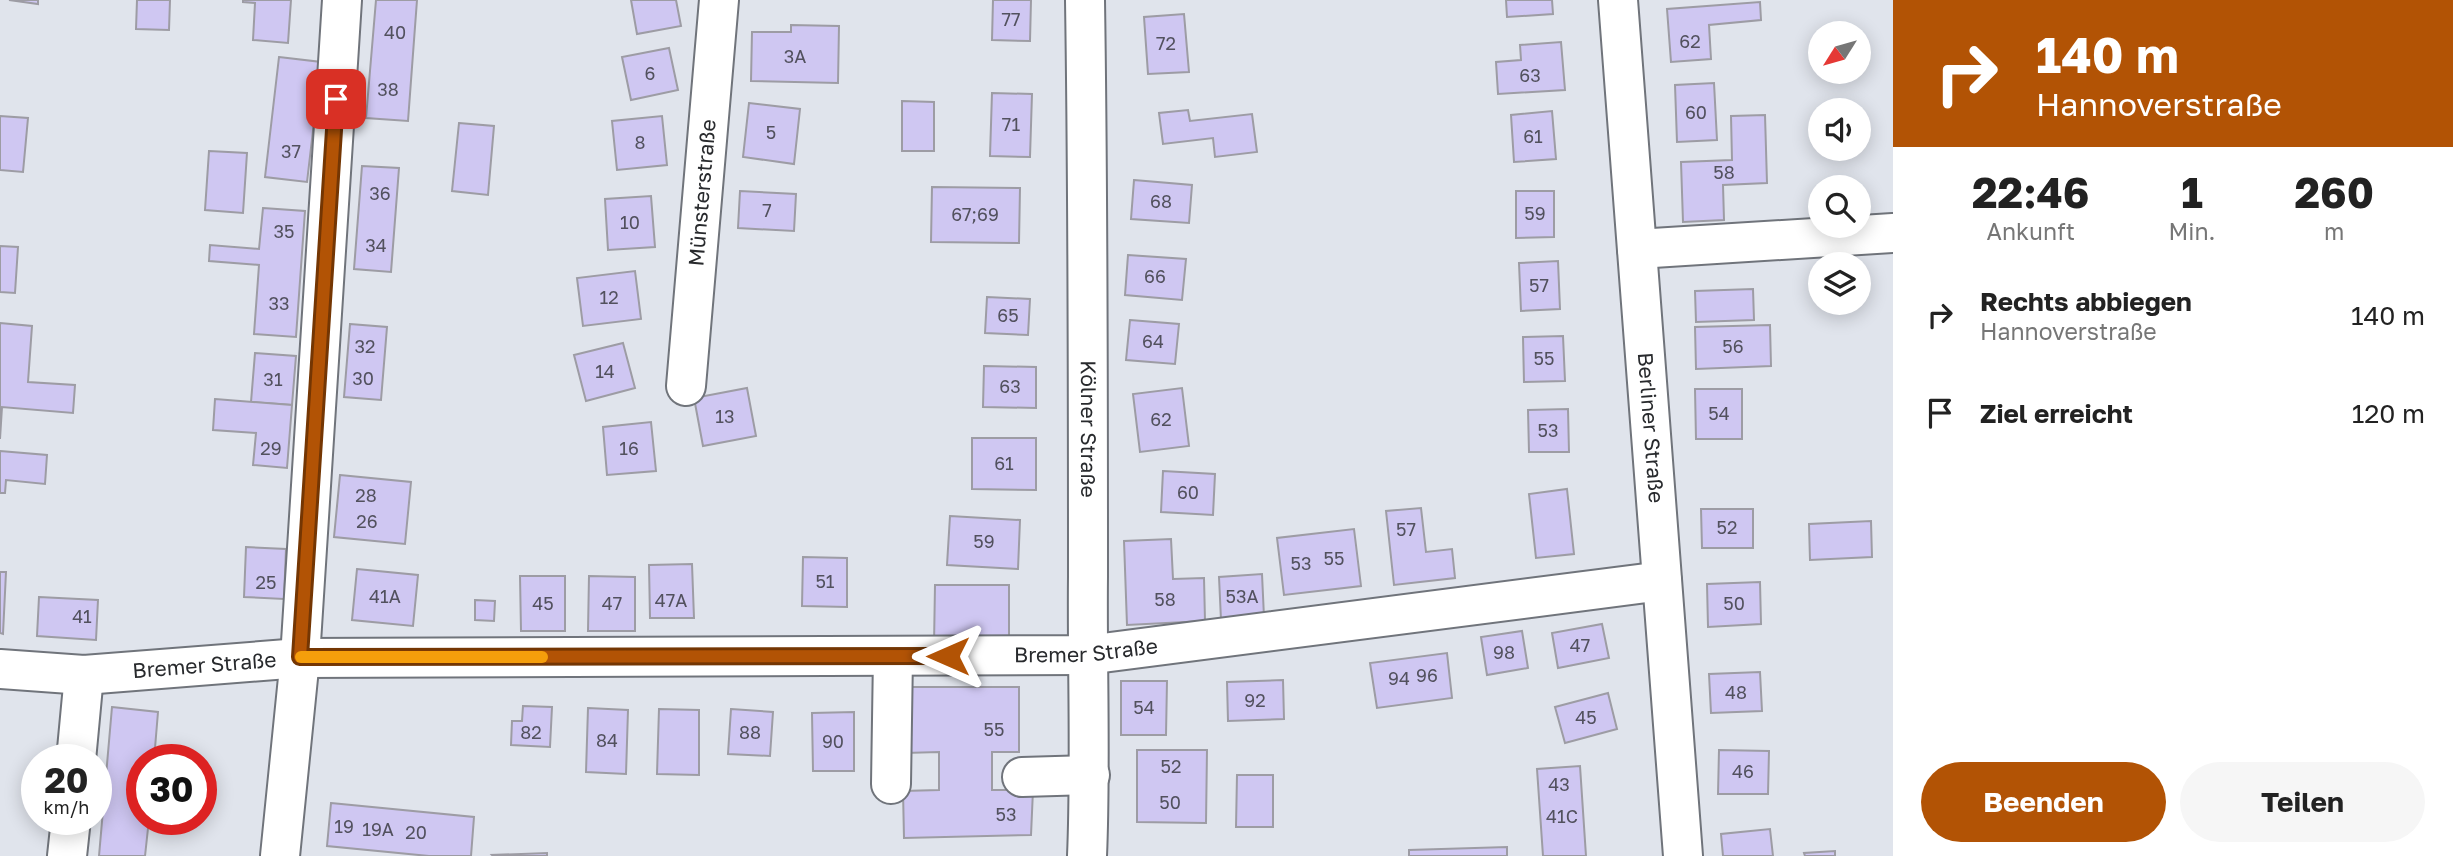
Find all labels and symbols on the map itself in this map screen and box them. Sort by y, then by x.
house number: 77 [1001,8,1021,30]
house number: 40 [384,21,406,43]
north arrow [1808,21,1871,84]
house number: 62 [1679,30,1701,52]
house number: 72 [1156,32,1176,54]
house number: 3A [784,45,806,67]
house number: 6 [645,62,655,84]
house number: 63 [1519,64,1541,86]
pin [306,69,366,129]
house number: 38 [377,78,399,100]
house number: 60 [1685,101,1707,123]
house number: 71 [1002,113,1020,135]
street label: Münsterstraße [682,118,721,267]
house number: 5 [766,121,776,143]
house number: 61 [1523,125,1543,147]
house number: 8 [635,131,645,153]
house number: 37 [281,140,301,162]
house number: 58 [1713,161,1735,183]
house number: 36 [369,182,391,204]
house number: 68 [1150,190,1172,212]
house number: 7 [762,199,772,221]
house number: 59 [1524,202,1546,224]
house number: 67;69 [951,203,999,225]
house number: 10 [620,211,640,233]
house number: 35 [274,220,294,242]
house number: 34 [365,234,387,256]
house number: 66 [1144,265,1166,287]
house number: 57 [1529,274,1549,296]
house number: 12 [599,286,619,308]
house number: 33 [268,292,290,314]
house number: 65 [997,304,1019,326]
house number: 64 [1142,330,1164,352]
house number: 32 [355,335,375,357]
house number: 56 [1722,335,1744,357]
house number: 55 [1534,347,1554,369]
street label: Berliner Straße [1633,351,1670,504]
house number: 14 [595,360,615,382]
street label: Kölner Straße [1076,360,1102,498]
house number: 30 [352,367,374,389]
house number: 31 [263,368,283,390]
house number: 63 [999,375,1021,397]
house number: 54 [1708,402,1730,424]
house number: 13 [715,405,735,427]
house number: 62 [1150,408,1172,430]
house number: 53 [1538,419,1558,441]
house number: 29 [260,437,282,459]
house number: 16 [619,437,639,459]
house number: 61 [994,452,1014,474]
house number: 60 [1177,481,1199,503]
house number: 28 [355,484,377,506]
house number: 26 [356,510,378,532]
house number: 52 [1717,516,1737,538]
house number: 57 [1396,518,1416,540]
house number: 59 [973,530,995,552]
house number: 55 [1324,547,1344,569]
house number: 53 [1291,552,1311,574]
house number: 51 [815,570,835,592]
house number: 25 [256,571,276,593]
house number: 41A [369,585,401,607]
house number: 53A [1225,585,1259,607]
house number: 58 [1154,588,1176,610]
house number: 47A [655,589,687,611]
house number: 45 [532,592,554,614]
house number: 47 [602,592,622,614]
house number: 50 [1723,592,1745,614]
house number: 41 [72,605,92,627]
position arrow [911,619,985,693]
street label: Bremer Straße [1014,632,1159,667]
house number: 47 [1570,634,1590,656]
house number: 98 [1493,641,1515,663]
street label: Bremer Straße [131,646,277,683]
house number: 96 [1416,664,1438,686]
house number: 94 [1388,667,1410,689]
house number: 48 [1725,681,1747,703]
house number: 92 [1244,689,1266,711]
house number: 54 [1133,696,1155,718]
house number: 45 [1575,706,1597,728]
house number: 55 [984,718,1004,740]
house number: 82 [520,721,542,743]
house number: 88 [739,721,761,743]
house number: 84 [596,729,618,751]
house number: 90 [822,730,844,752]
speed limit sign: 30 [126,744,217,835]
house number: 52 [1161,755,1181,777]
house number: 46 [1732,760,1754,782]
house number: 43 [1548,773,1570,795]
house number: 50 [1159,791,1181,813]
house number: 53 [996,803,1016,825]
house number: 41C [1546,805,1578,827]
house number: 19 [334,815,354,837]
house number: 19A [362,818,394,840]
house number: 20 [405,821,427,843]

